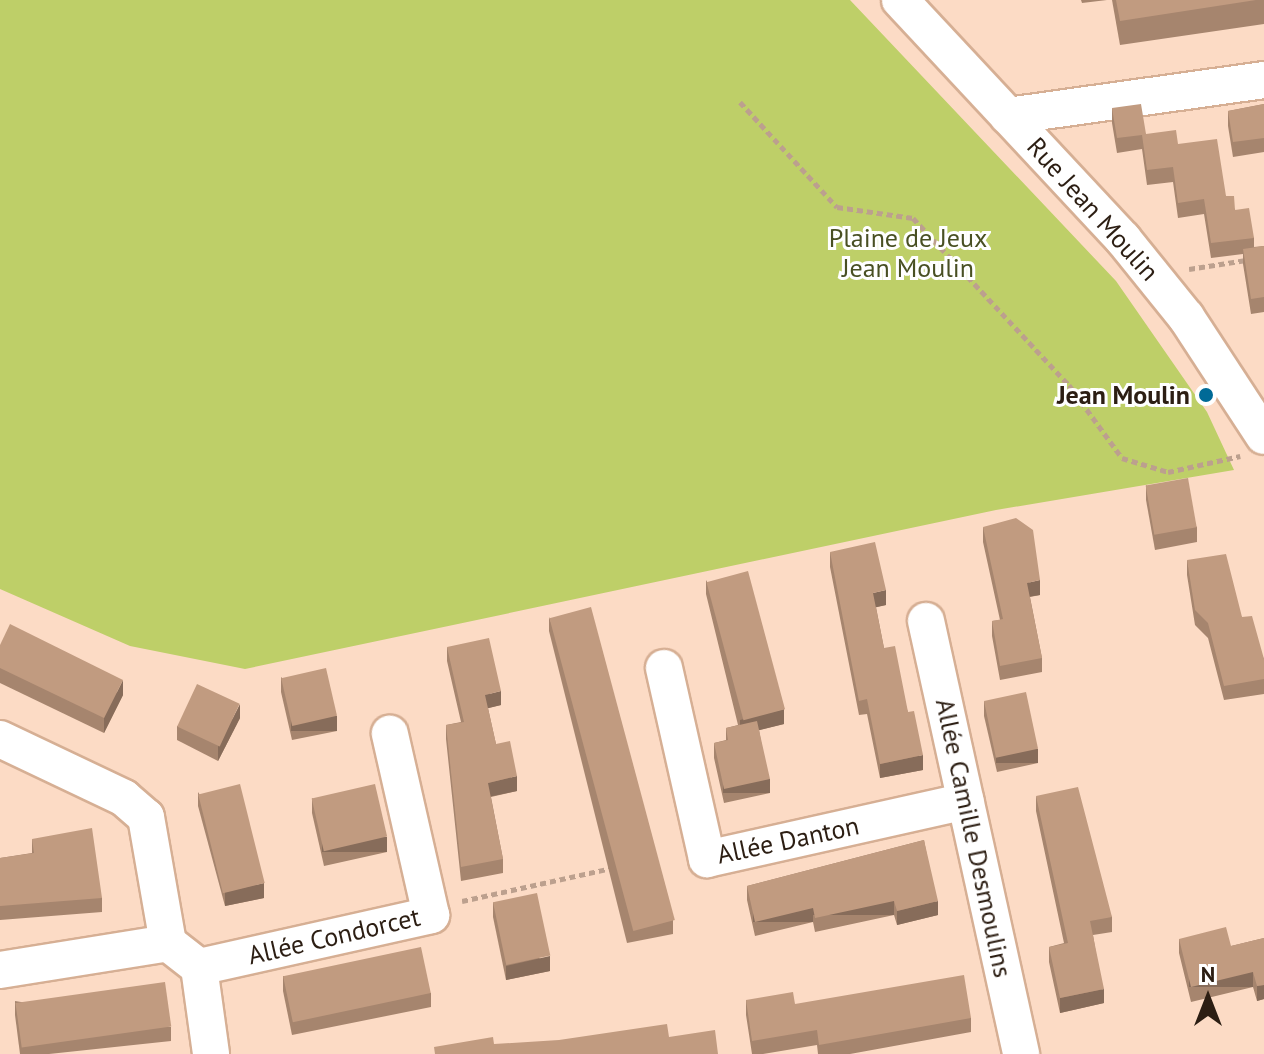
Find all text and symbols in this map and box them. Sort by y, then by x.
street label: Rue Jean Moulin [1021,131,1165,287]
park label: Plaine de Jeux Jean Moulin [829,222,987,284]
place label: Jean Moulin [1057,379,1190,411]
marker: Jean Moulin [1197,386,1215,404]
street label: Allée Camille Desmoulins [929,696,1019,980]
street label: Allée Danton [714,810,862,870]
street label: Allée Condorcet [245,901,423,971]
north arrow [1168,958,1248,1038]
text: N [1201,960,1215,988]

